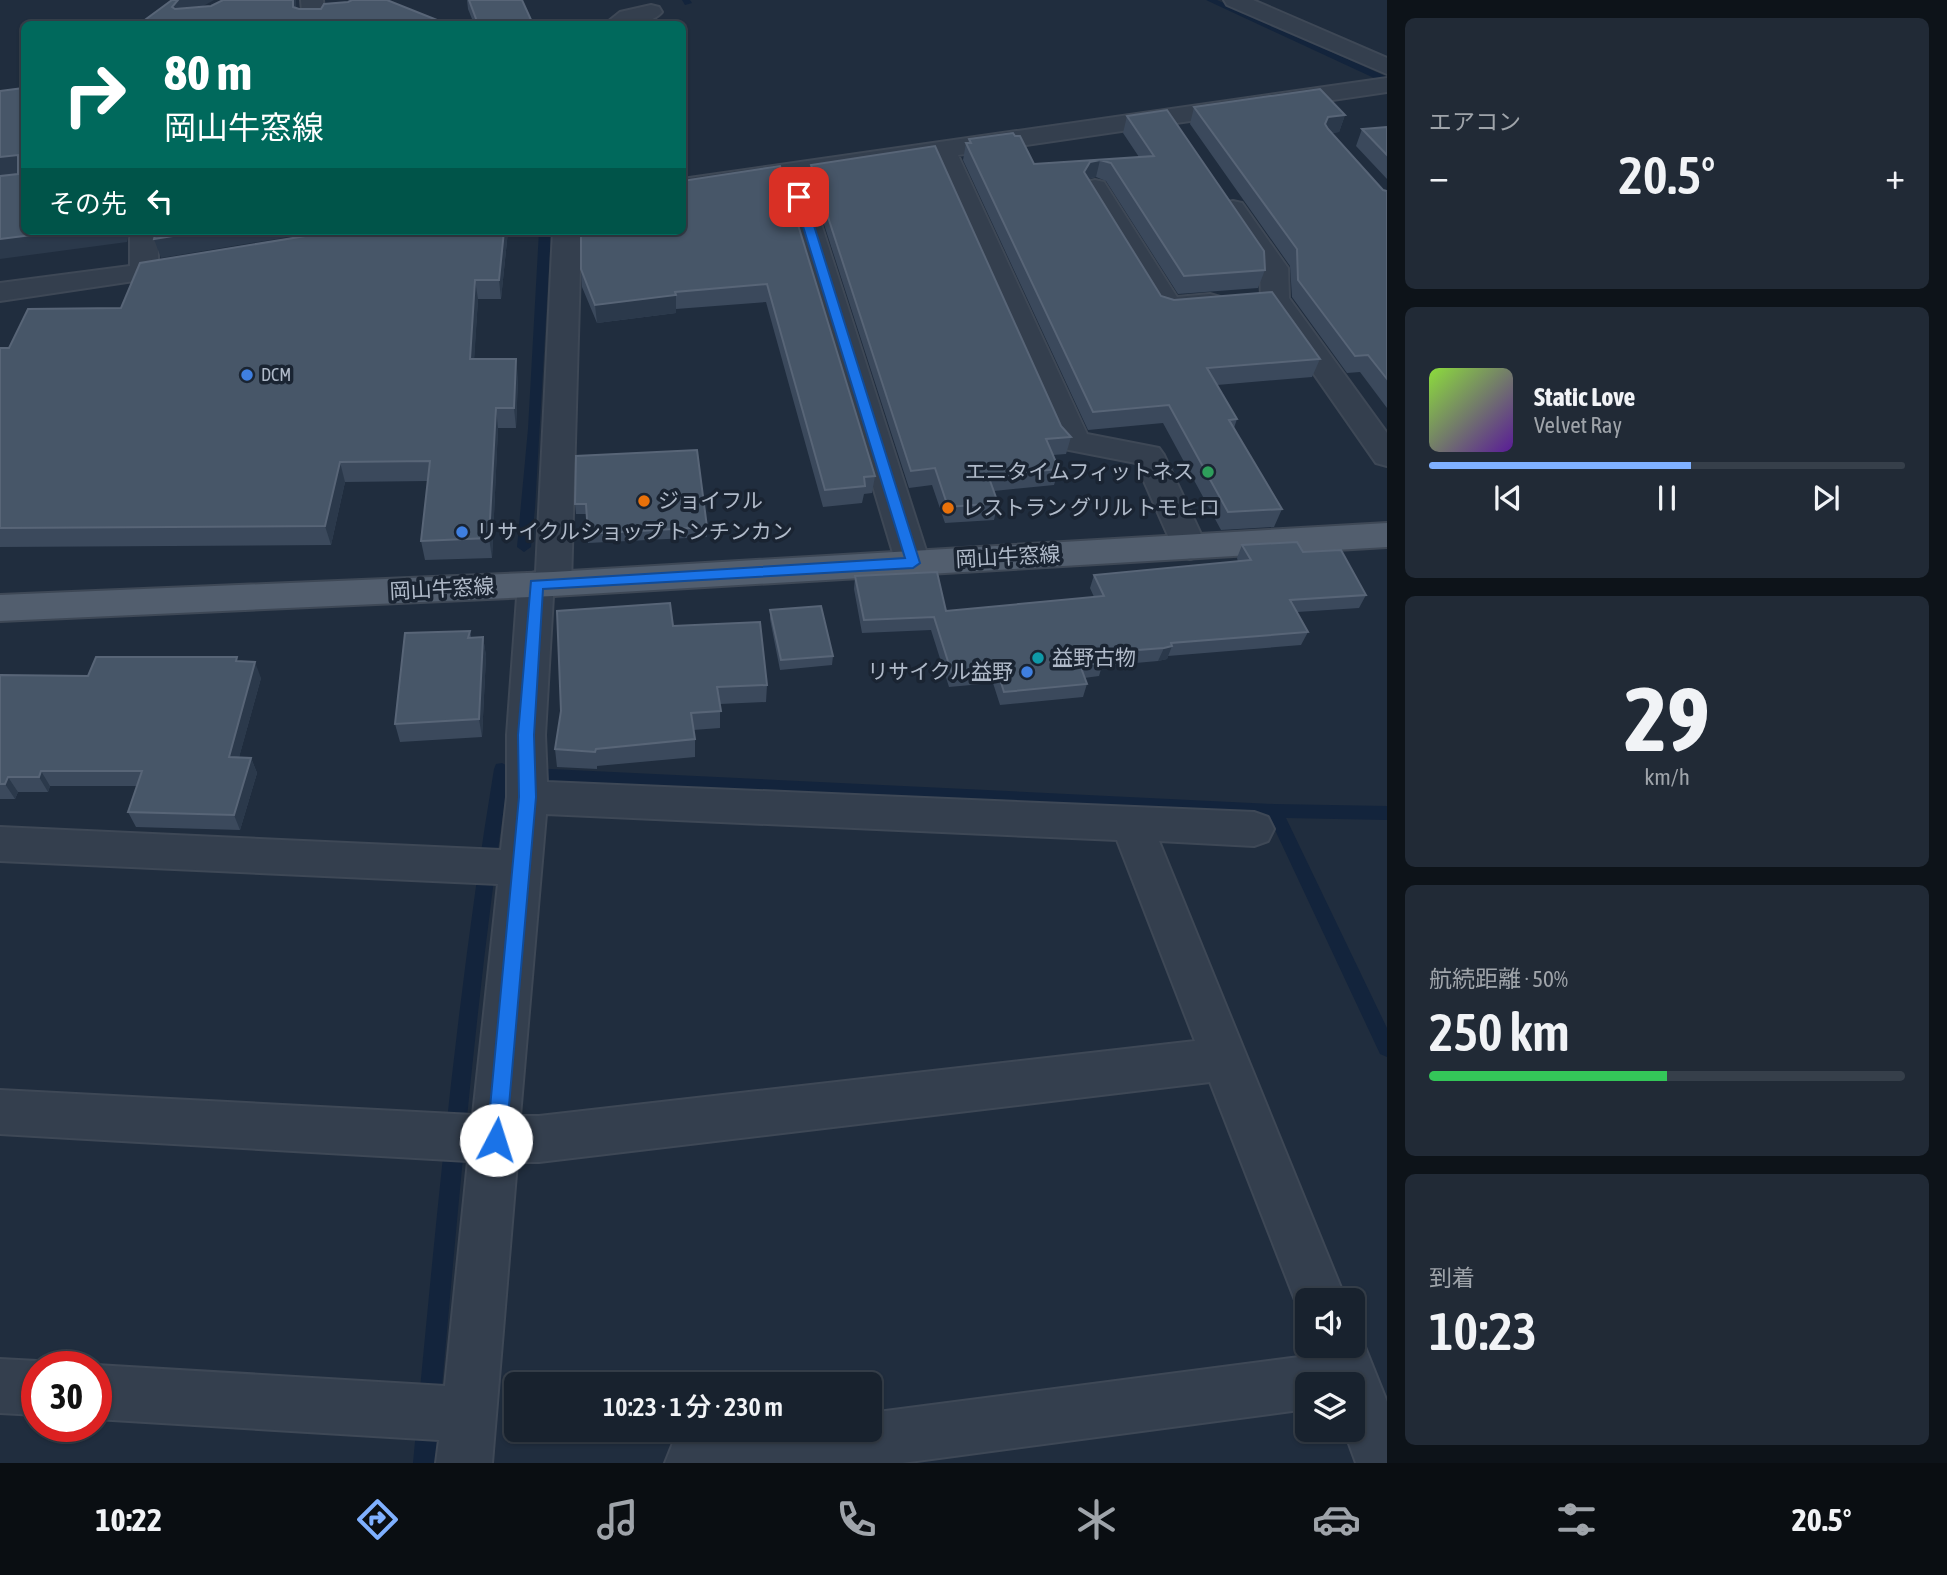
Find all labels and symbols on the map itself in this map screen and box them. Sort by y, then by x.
pin [769,167,829,227]
place label: DCM [261,364,291,385]
marker: DCM [239,367,255,383]
place label: エニタイムフィットネス [965,459,1194,483]
marker: エニタイムフィットネス [1200,464,1216,480]
place label: ジョイフル [658,488,763,512]
marker: ジョイフル [636,493,652,509]
place label: レストラン グリル トモヒロ [962,495,1220,519]
marker: レストラン グリル トモヒロ [940,500,956,516]
place label: リサイクルショップ トンチンカン [476,519,793,543]
marker: リサイクルショップ トンチンカン [454,524,470,540]
street label: 岡山牛窓線 [955,541,1061,571]
street label: 岡山牛窓線 [389,573,495,603]
place label: 益野古物 [1052,645,1136,669]
marker: 益野古物 [1030,650,1046,666]
place label: リサイクル益野 [867,659,1013,683]
marker: リサイクル益野 [1019,664,1035,680]
position arrow [459,1103,533,1177]
speed limit sign: 30 [21,1351,112,1442]

